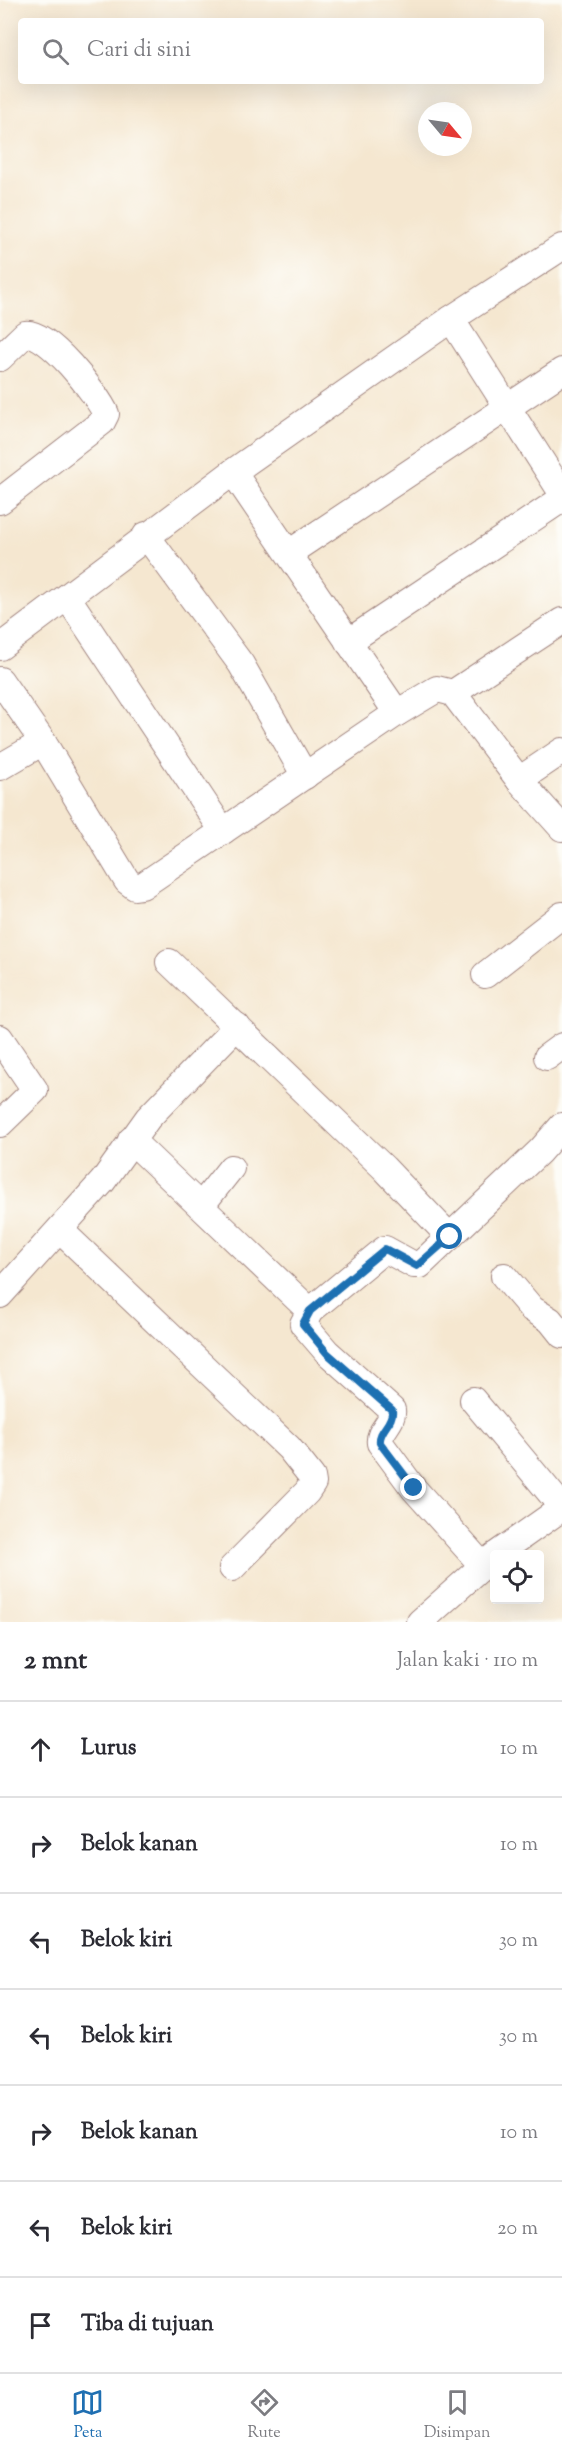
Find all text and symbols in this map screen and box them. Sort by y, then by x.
search box [18,18,544,84]
icon: search [39,35,72,68]
text: Cari di sini [87,35,191,67]
north arrow [418,102,472,156]
route start [436,1223,462,1249]
route end [400,1474,426,1500]
map controls [490,1550,544,1604]
button: locate [490,1550,544,1604]
text: 2 mnt [24,1643,87,1680]
text: Jalan kaki · 110 m [397,1647,538,1676]
icon: ahead [24,1733,57,1766]
text: Lurus [81,1733,137,1765]
text: 10 m [500,1735,538,1764]
icon: right [24,1829,57,1862]
text: Belok kanan [81,1829,198,1861]
text: 10 m [500,1831,538,1860]
icon: left [24,1925,57,1958]
text: Belok kiri [81,1925,172,1957]
text: 30 m [499,1927,538,1956]
icon: left [24,2021,57,2054]
text: Belok kiri [81,2021,172,2053]
text: 30 m [499,2023,538,2052]
icon: right [24,2117,57,2150]
text: Belok kanan [81,2117,198,2149]
text: 10 m [500,2119,538,2148]
icon: left [24,2213,57,2246]
text: Belok kiri [81,2213,172,2245]
text: 20 m [497,2215,538,2244]
icon: arrive [24,2309,57,2342]
text: Tiba di tujuan [81,2309,214,2341]
tab: Peta [71,2386,104,2445]
tab: Rute [247,2386,281,2445]
tab: Disimpan [424,2386,490,2445]

